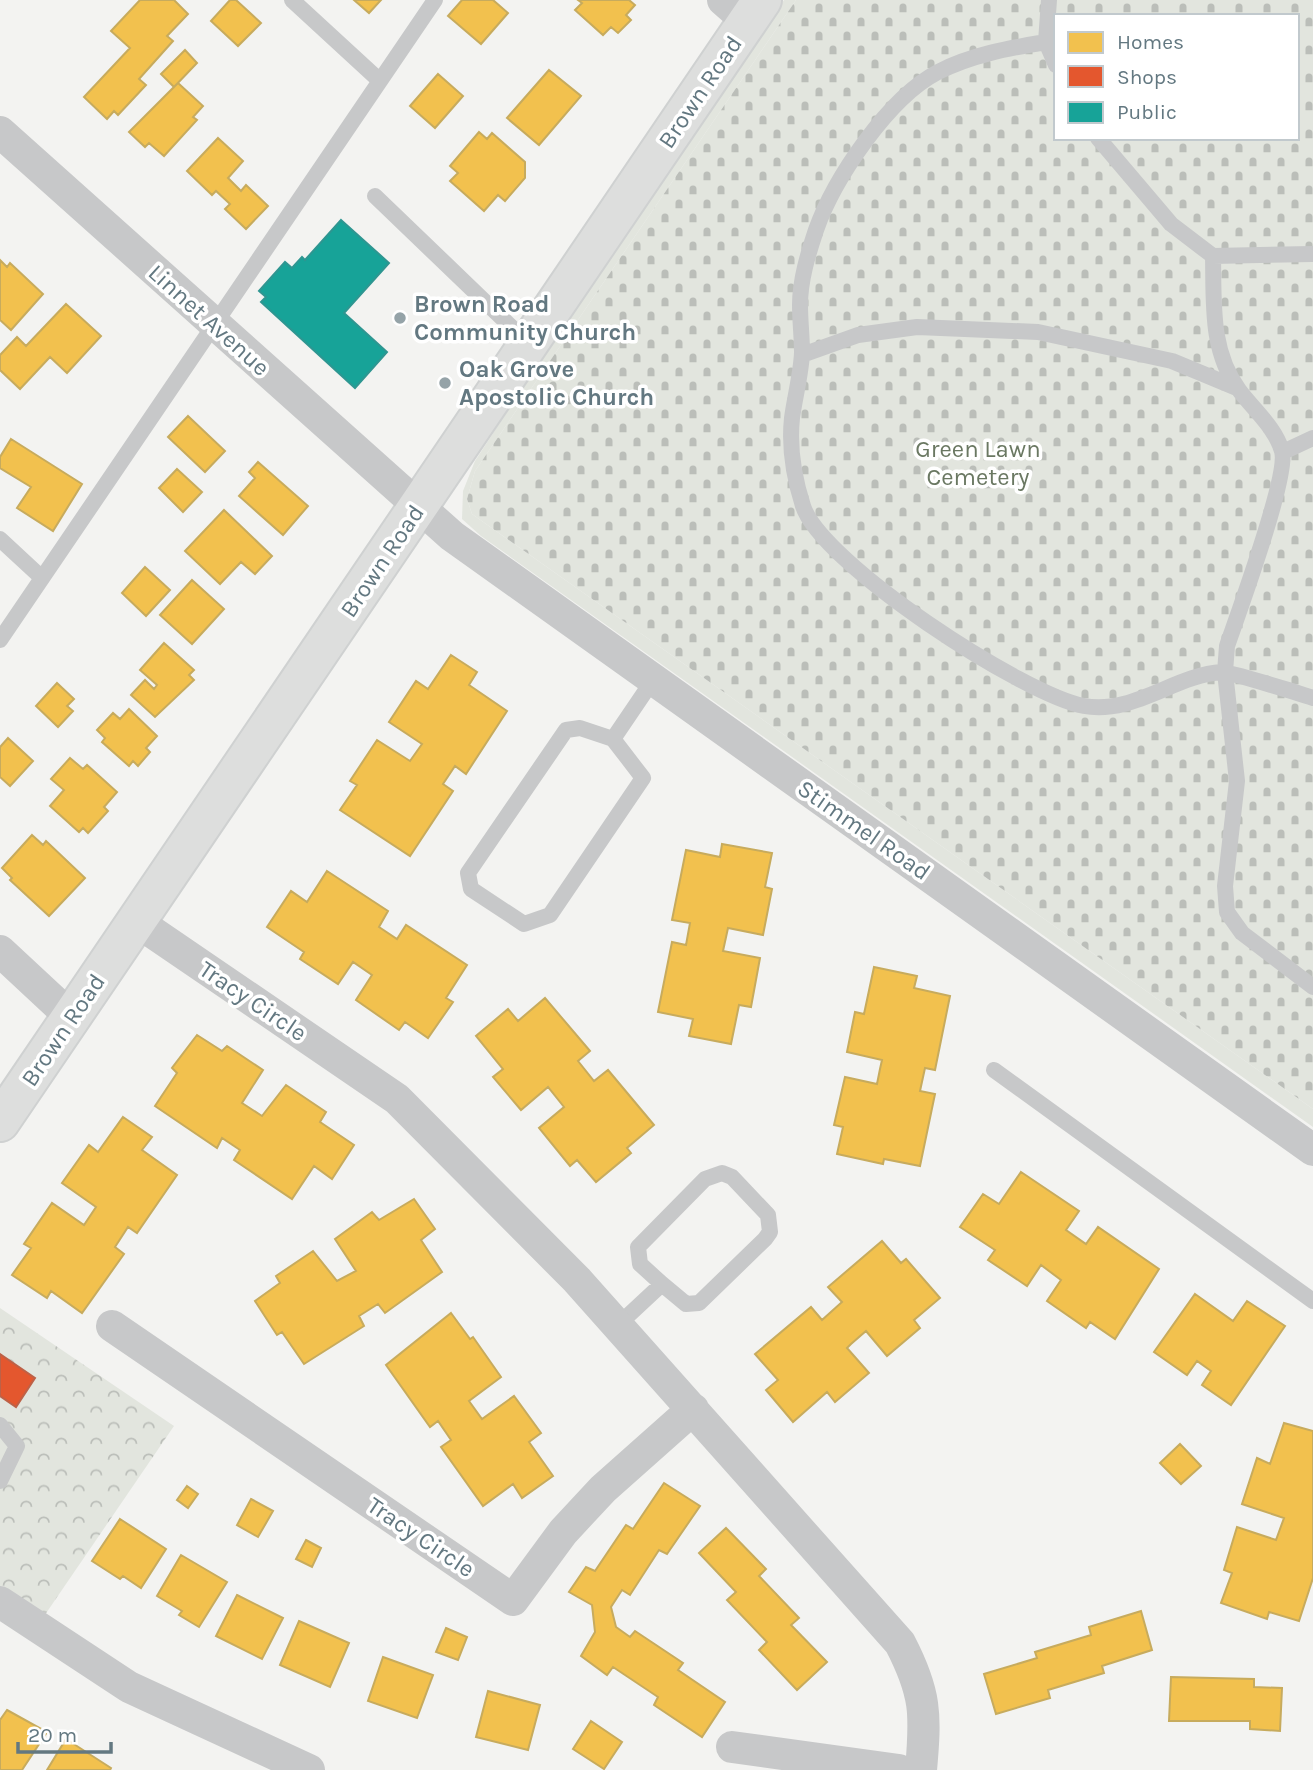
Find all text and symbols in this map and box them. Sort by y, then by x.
legend [1054,14,1299,140]
street label: Brown Road [652,30,748,154]
text: Homes [1117,30,1184,54]
text: Shops [1117,65,1177,89]
text: Public [1117,100,1177,124]
street label: Linnet Avenue [143,258,275,382]
place label: Brown Road Community Church [414,290,636,346]
marker: Brown Road Community Church [392,310,408,326]
place label: Oak Grove Apostolic Church [459,355,654,411]
marker: Oak Grove Apostolic Church [437,375,453,391]
park label: Green Lawn Cemetery [915,435,1041,491]
street label: Brown Road [334,499,430,623]
street label: Stimmel Road [792,774,936,886]
street label: Tracy Circle [194,955,312,1047]
street label: Brown Road [15,968,111,1092]
street label: Tracy Circle [362,1491,480,1583]
scale bar [18,1710,110,1754]
text: 20 m [28,1723,77,1747]

